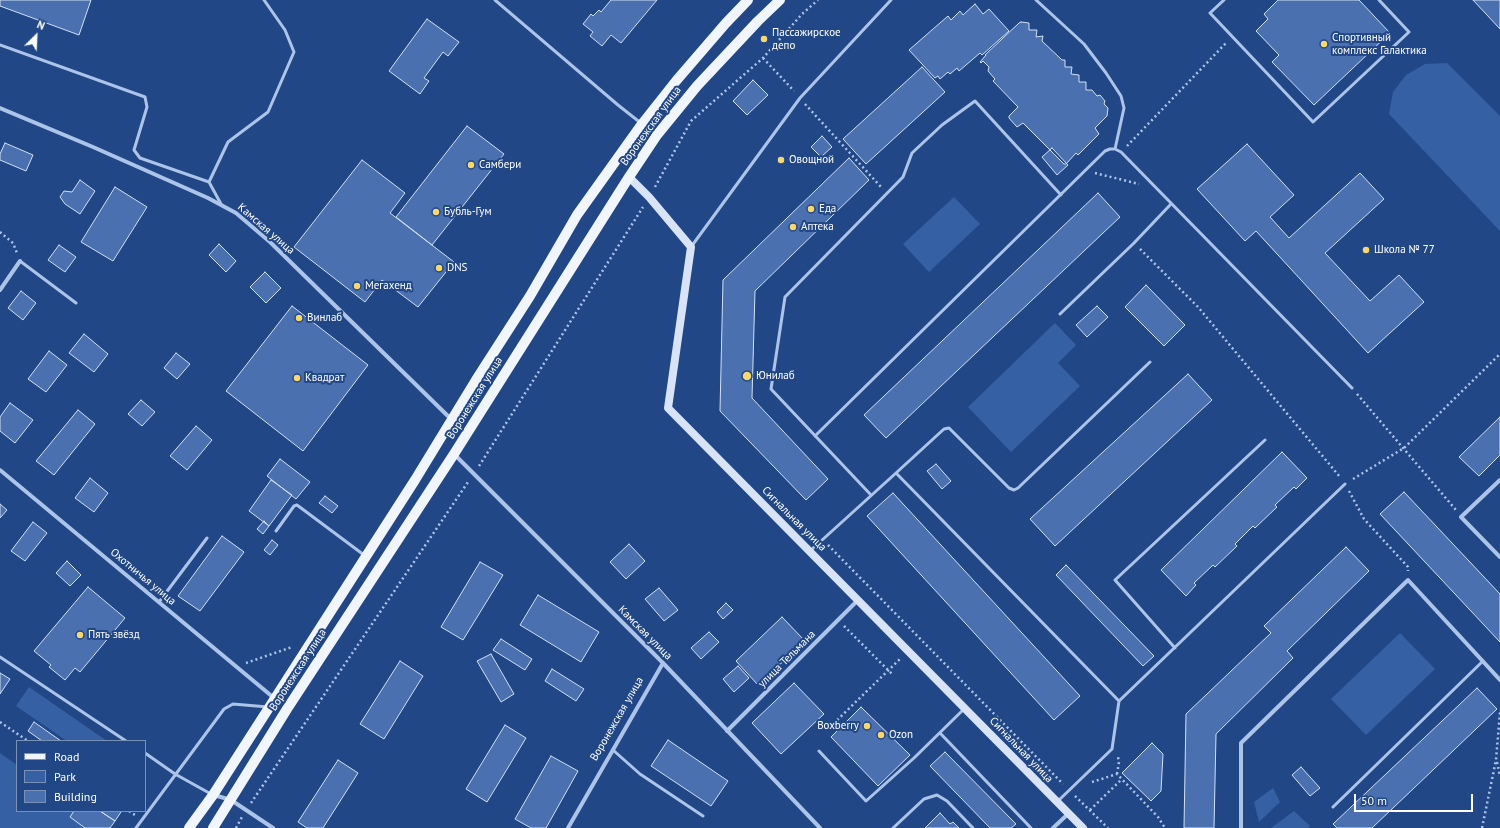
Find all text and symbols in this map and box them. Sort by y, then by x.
north arrow [16,16,56,56]
text: N [35,17,47,33]
place label: Пассажирское депо [772,26,841,52]
place label: Спортивный комплекс Галактика [1332,31,1427,57]
marker: Пассажирское депо [759,34,769,44]
marker: Спортивный комплекс Галактика [1319,39,1329,49]
street label: Воронежская улица [618,84,684,168]
place label: Овощной [789,153,834,167]
marker: Овощной [776,155,786,165]
place label: Самбери [479,158,521,172]
marker: Самбери [466,160,476,170]
street label: Камская улица [235,201,297,257]
place label: Еда [819,202,836,216]
marker: Еда [806,204,816,214]
place label: Бубль-Гум [444,205,491,219]
marker: Бубль-Гум [431,207,441,217]
place label: Аптека [801,220,834,234]
marker: Аптека [788,222,798,232]
place label: Школа № 77 [1374,243,1435,257]
marker: Школа № 77 [1361,245,1371,255]
place label: DNS [447,261,467,275]
marker: DNS [434,263,444,273]
place label: Мегахенд [365,279,412,293]
marker: Мегахенд [352,281,362,291]
place label: Винлаб [307,311,342,325]
marker: Винлаб [294,313,304,323]
street label: Воронежская улица [444,354,506,442]
place label: Юнилаб [756,369,795,383]
marker: Юнилаб [741,370,753,382]
place label: Квадрат [305,371,344,385]
marker: Квадрат [292,373,302,383]
street label: Сигнальная улица [759,484,829,554]
street label: Охотничья улица [108,546,178,608]
street label: Камская улица [615,603,675,663]
street label: Воронежская улица [267,627,329,713]
place label: Пять звёзд [88,628,140,642]
street label: улица Тельмана [756,628,818,690]
marker: Пять звёзд [75,630,85,640]
street label: Воронежская улица [588,675,646,763]
street label: Сигнальная улица [986,715,1056,785]
place label: Boxberry [817,719,859,733]
marker: Boxberry [862,721,872,731]
place label: Ozon [889,728,913,742]
marker: Ozon [876,730,886,740]
legend [16,740,146,812]
text: Road [54,749,79,764]
text: Park [54,769,76,784]
scale bar [1356,786,1475,812]
text: Building [54,789,97,804]
text: 50 m [1361,793,1387,808]

